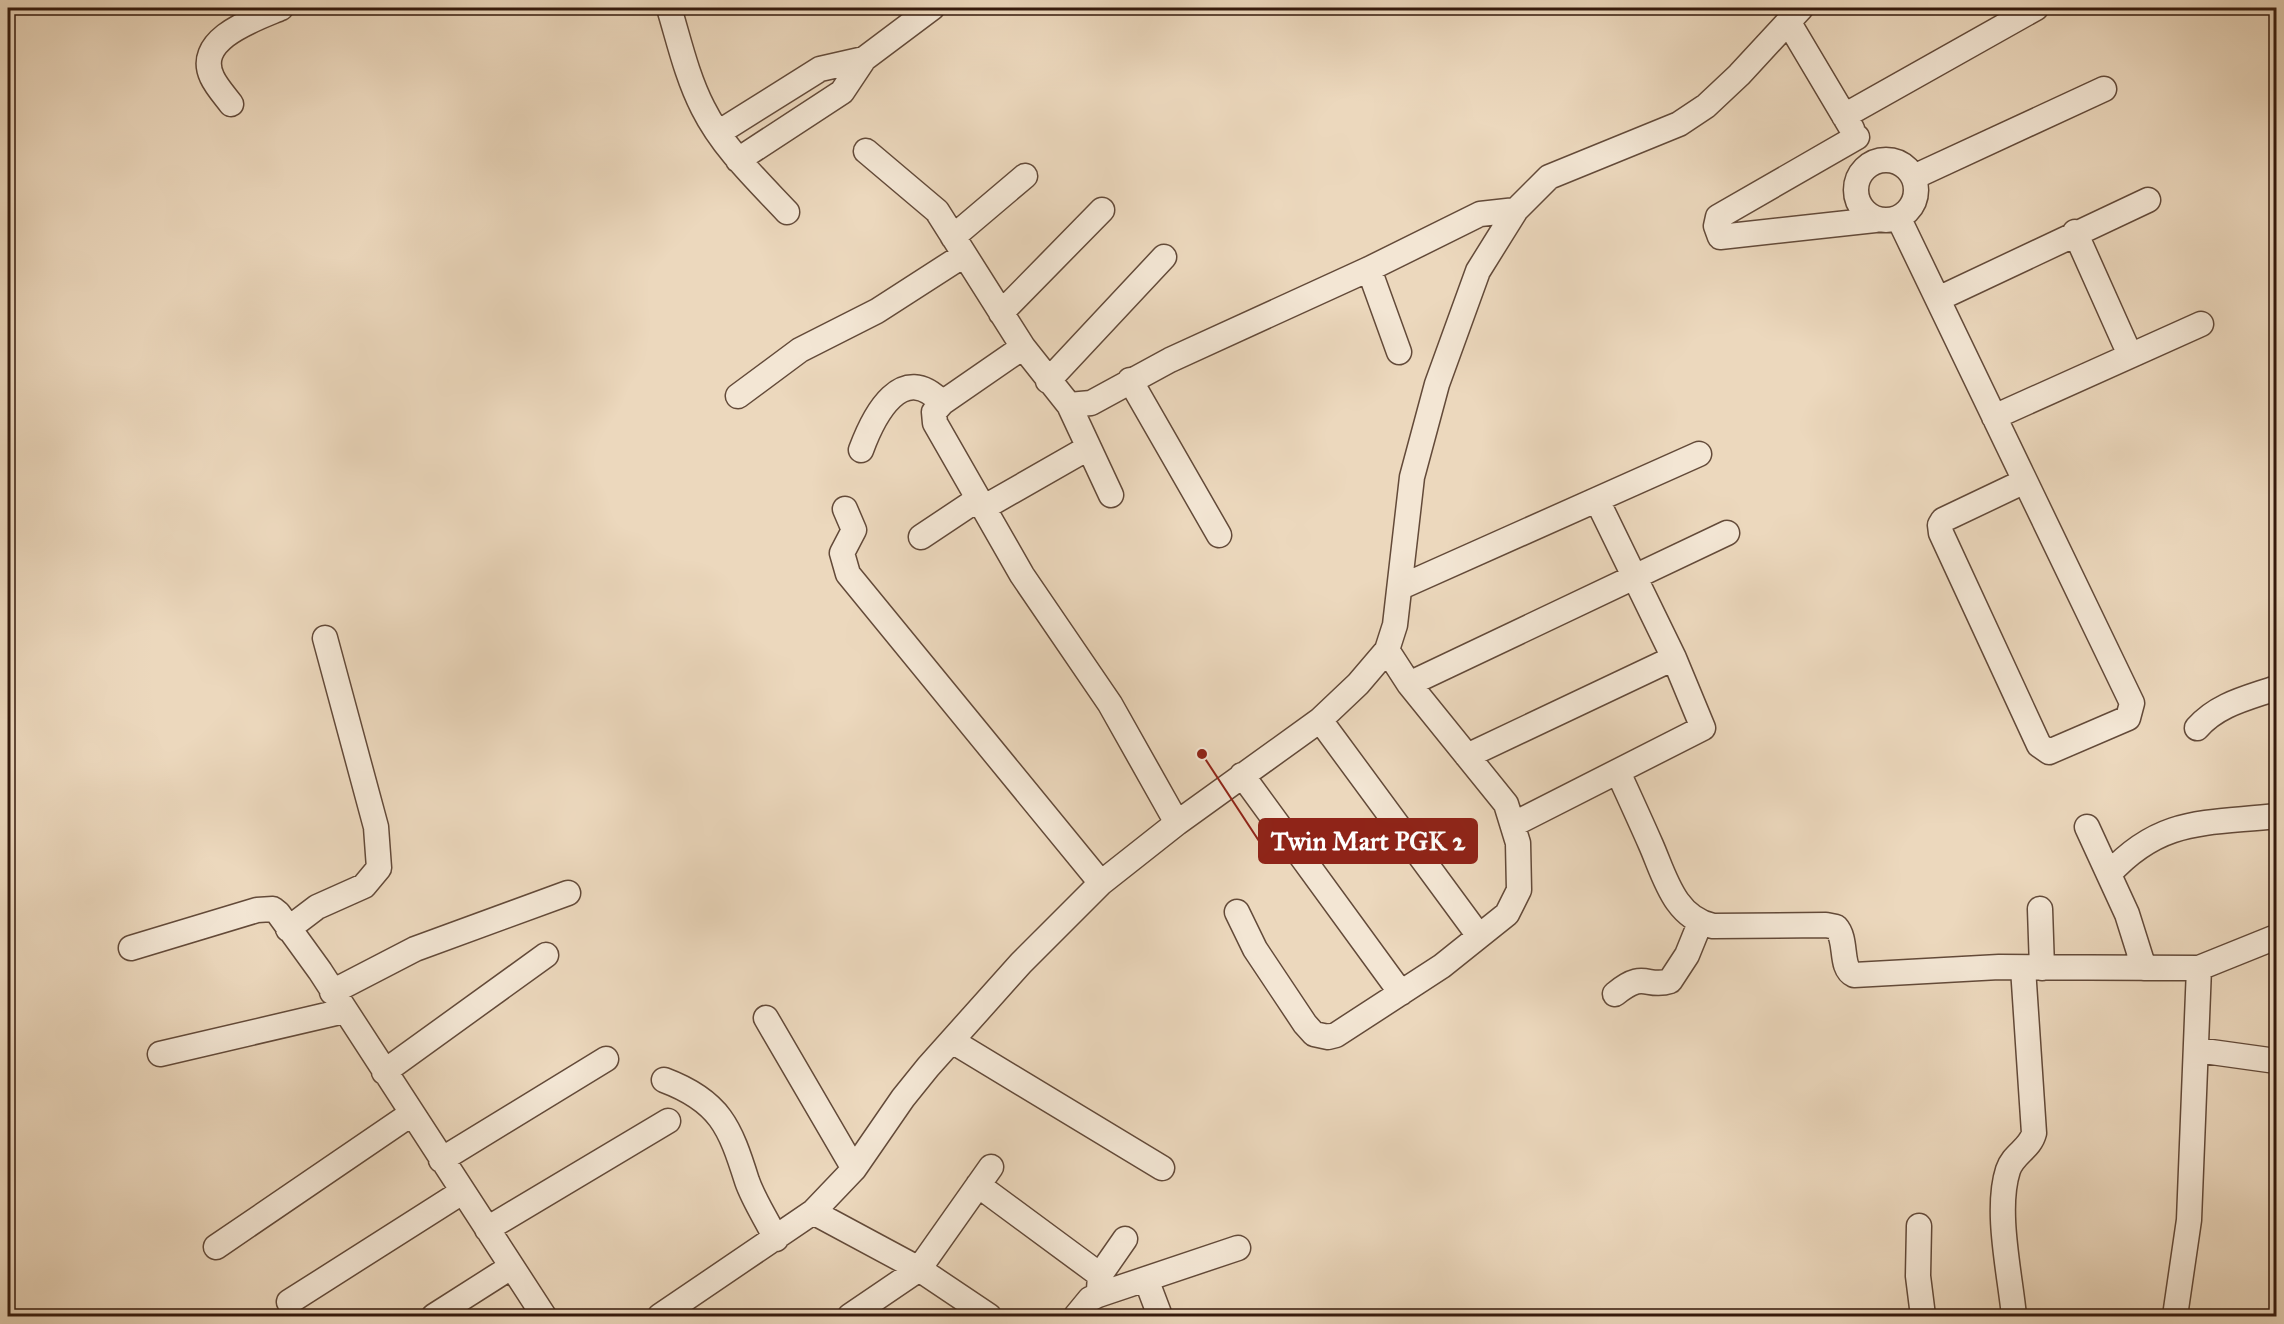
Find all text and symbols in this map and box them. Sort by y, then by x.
callout: Twin Mart PGK 2 [1259,819,1477,863]
text: Twin Mart PGK 2 [1270,825,1466,857]

